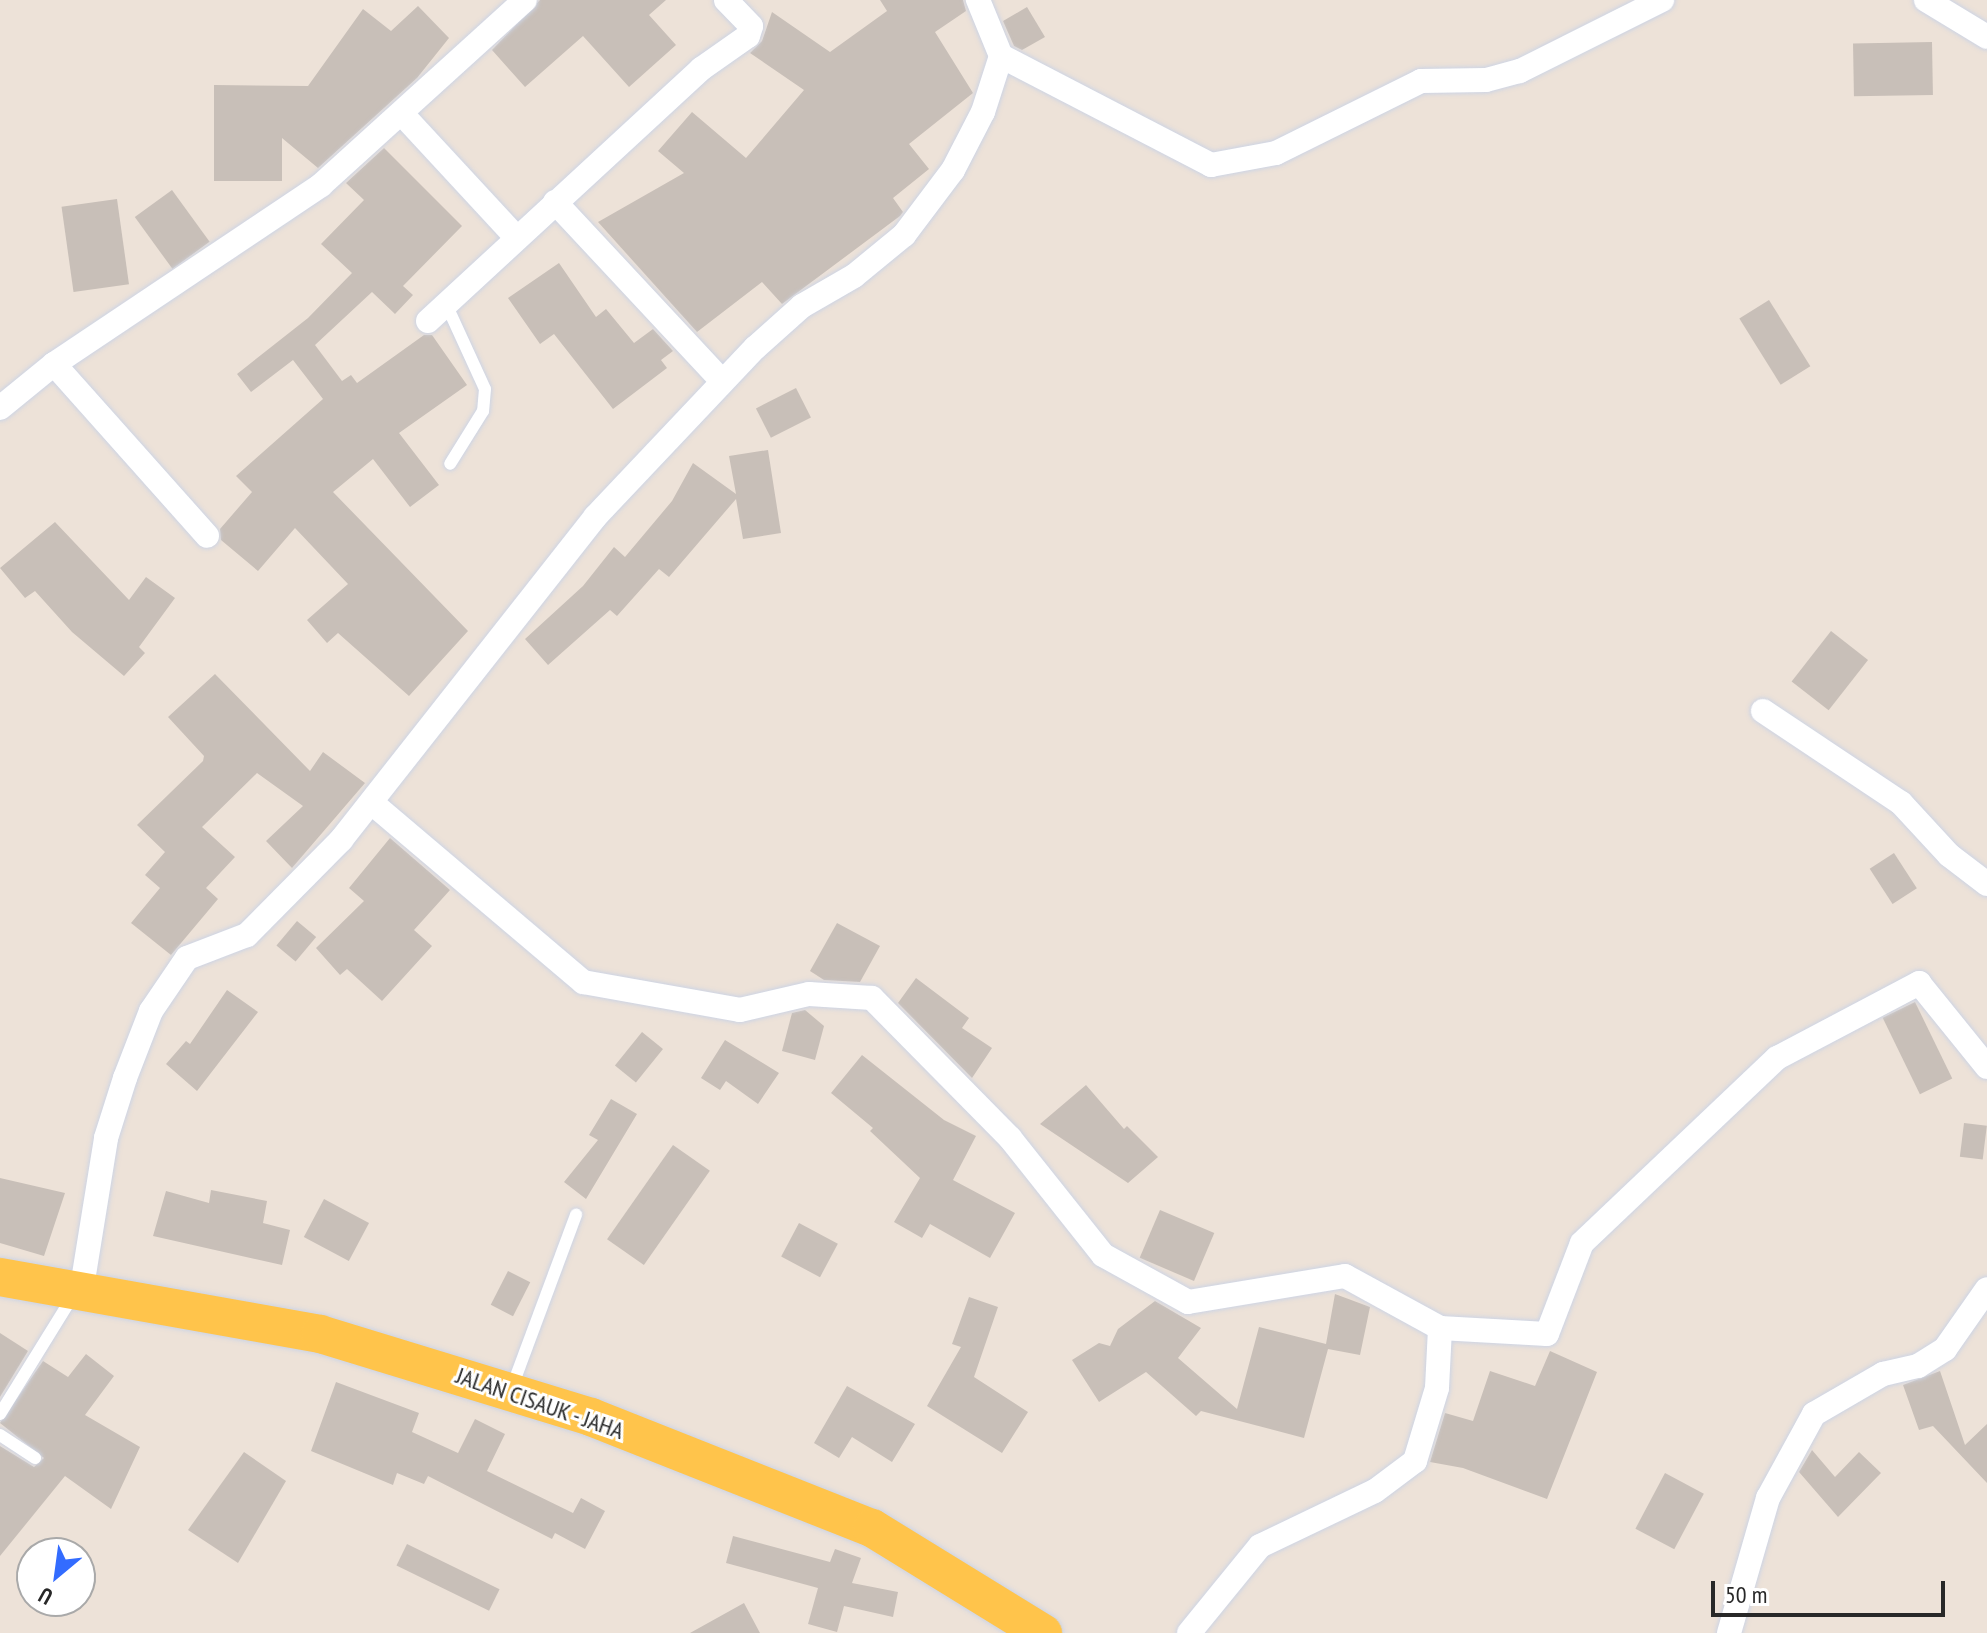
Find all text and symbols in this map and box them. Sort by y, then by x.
street label: JALAN CISAUK - JAHA [451,1360,629,1446]
north arrow [16,1537,96,1617]
scale bar [1715,1565,1949,1615]
text: 50 m [1725,1579,1767,1610]
text: U [34,1581,57,1611]

